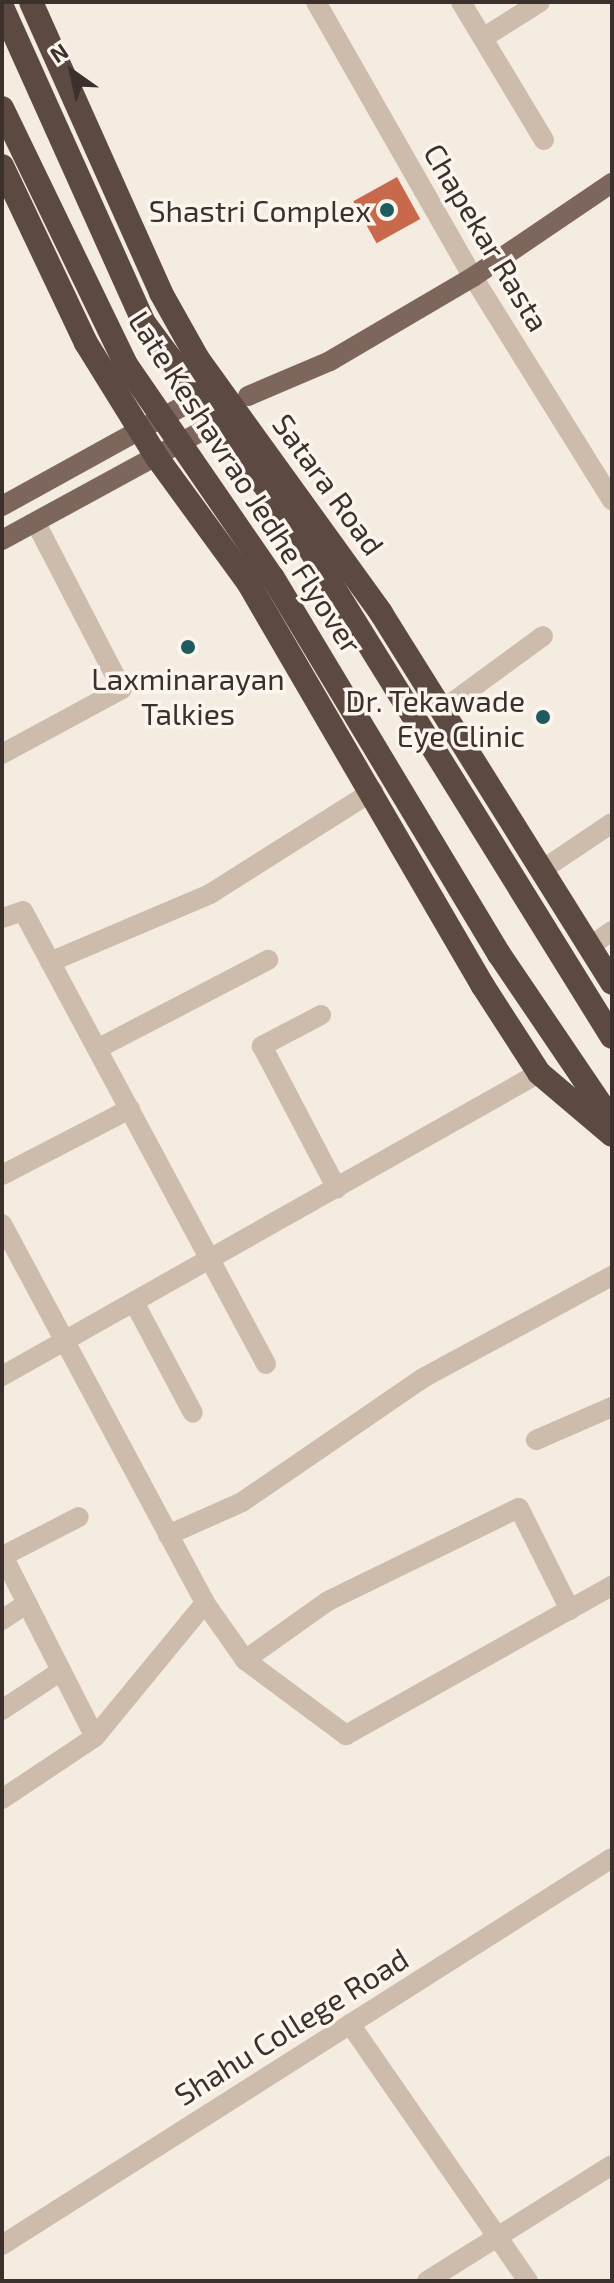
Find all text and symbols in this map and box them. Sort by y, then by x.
north arrow [32,32,112,112]
text: N [45,37,72,67]
street label: Chapekar Rasta [417,136,557,338]
place label: Shastri Complex [149,192,371,228]
marker: Shastri Complex [378,201,396,219]
street label: Late Keshavrao Jedhe Flyover [122,304,370,660]
street label: Satara Road [266,406,392,562]
marker: Laxminarayan Talkies [179,638,197,656]
place label: Laxminarayan Talkies [91,660,285,730]
place label: Dr. Tekawade Eye Clinic [345,682,525,752]
marker: Dr. Tekawade Eye Clinic [532,706,554,728]
street label: Shahu College Road [168,1940,414,2112]

